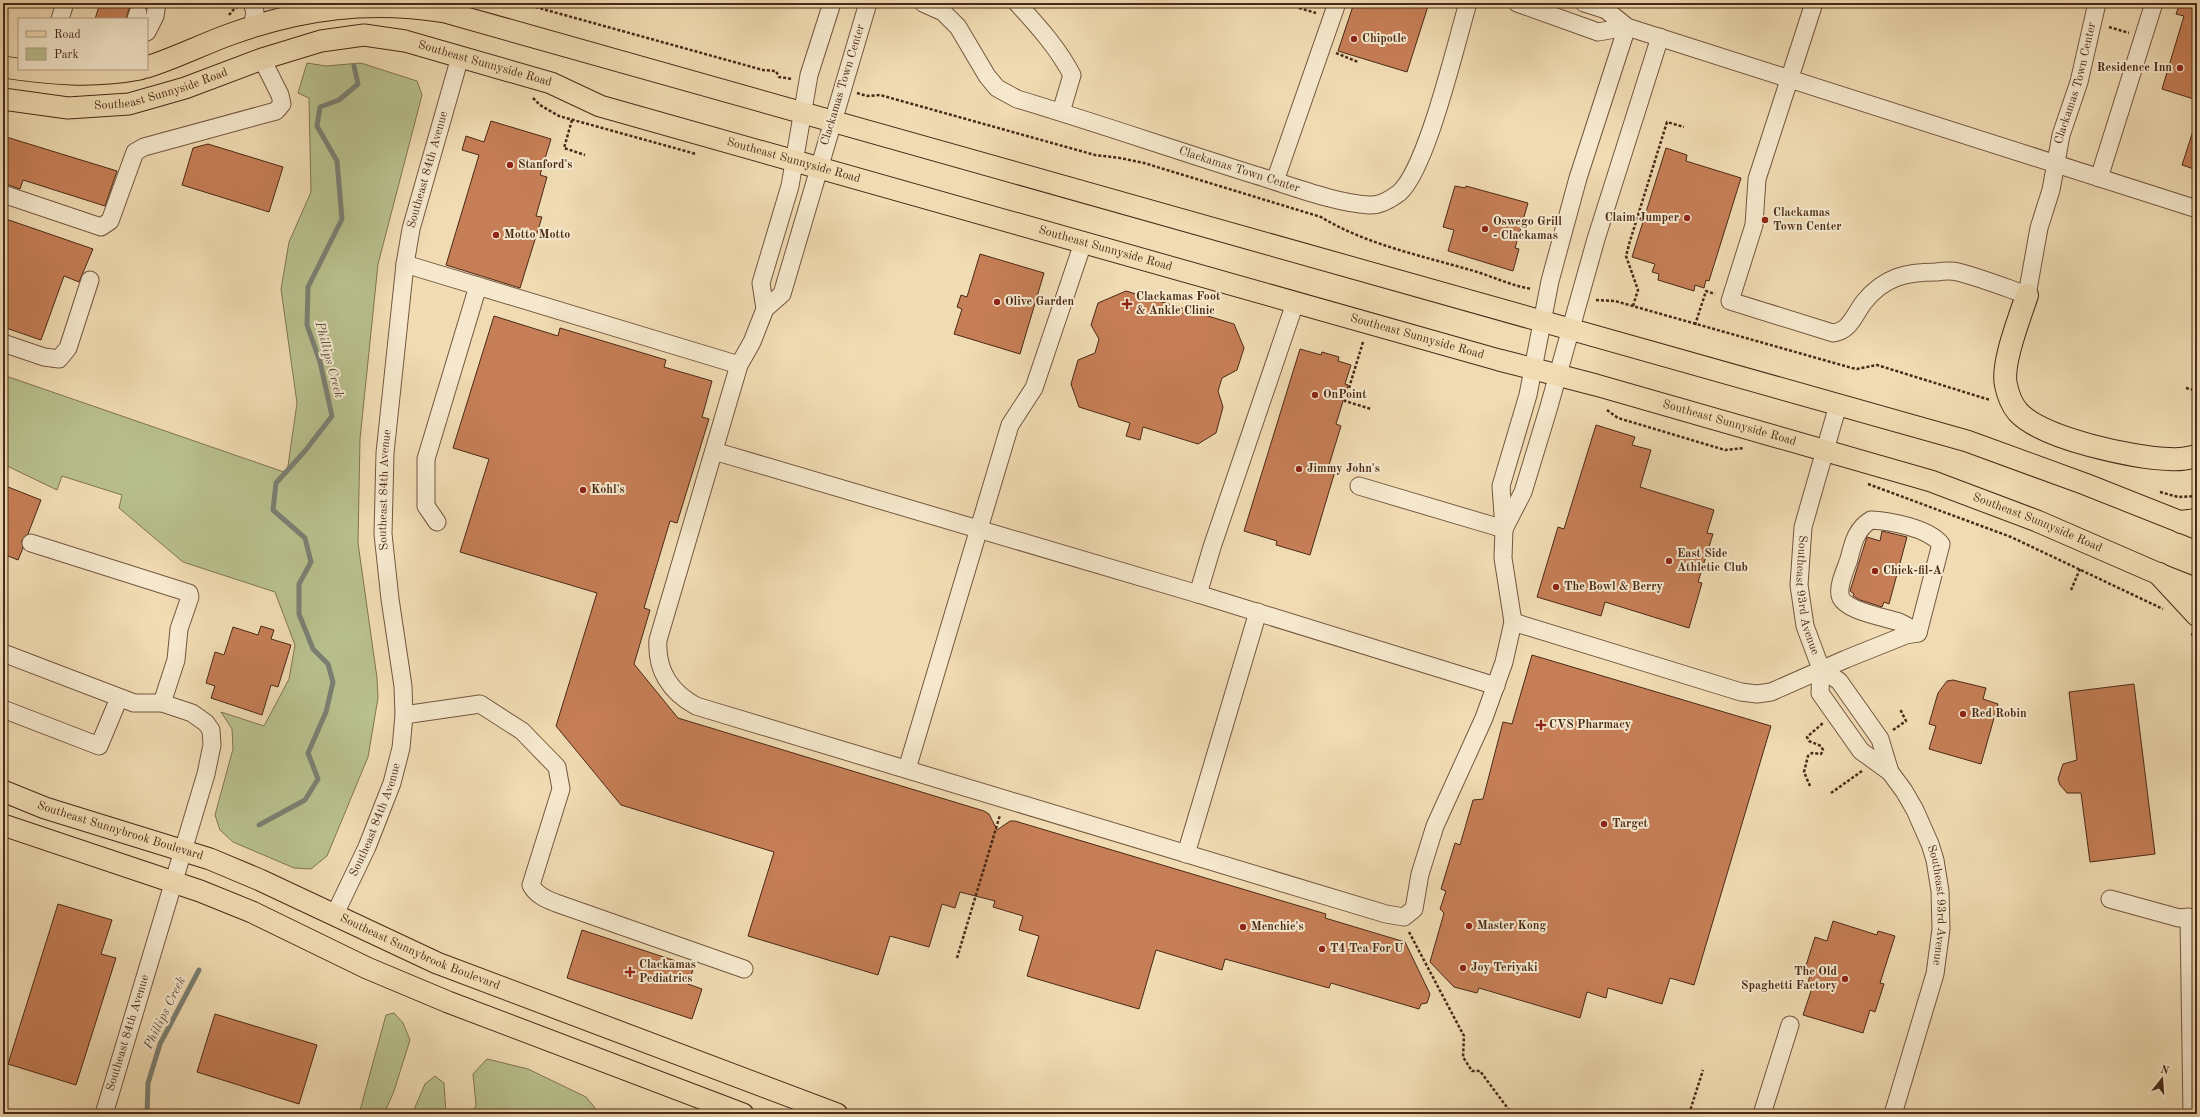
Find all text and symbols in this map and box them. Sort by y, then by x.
legend [18,18,148,70]
street label: Clackamas Town Center [2053,21,2098,145]
street label: Clackamas Town Center [819,23,867,147]
text: Road [54,29,81,41]
place label: Chipotle [1362,33,1407,45]
marker: Chipotle [1349,34,1359,44]
street label: Southeast Sunnyside Road [417,39,553,89]
text: Park [54,49,79,61]
place label: Residence Inn [2097,62,2172,74]
marker: Residence Inn [2175,63,2185,73]
street label: Southeast Sunnyside Road [94,66,229,112]
street label: Southeast 84th Avenue [406,109,450,230]
street label: Southeast Sunnyside Road [725,136,862,185]
street label: Clackamas Town Center [1177,145,1301,195]
place label: Stanford's [518,159,573,171]
marker: Stanford's [505,160,515,170]
place label: Clackamas Town Center [1773,207,1842,233]
place label: Claim Jumper [1605,212,1679,224]
marker: Claim Jumper [1682,213,1692,223]
marker: Clackamas Town Center [1760,215,1770,225]
place label: Oswego Grill - Clackamas [1493,216,1562,242]
street label: Southeast Sunnyside Road [1037,224,1174,273]
marker: Oswego Grill - Clackamas [1480,224,1490,234]
place label: Motto Motto [504,229,570,241]
marker: Motto Motto [491,230,501,240]
place label: Clackamas Foot & Ankle Clinic [1136,291,1221,317]
place label: Olive Garden [1005,296,1075,308]
marker: Olive Garden [992,297,1002,307]
marker: Clackamas Foot & Ankle Clinic [1121,298,1133,310]
street label: Southeast Sunnyside Road [1349,312,1485,361]
water label: Phillips Creek [312,319,345,400]
place label: OnPoint [1323,389,1367,401]
marker: OnPoint [1310,390,1320,400]
street label: Southeast Sunnyside Road [1661,398,1798,448]
street label: Southeast 84th Avenue [377,428,394,551]
place label: Jimmy John's [1307,463,1380,475]
marker: Jimmy John's [1294,464,1304,474]
place label: Kohl's [591,484,625,496]
marker: Kohl's [578,485,588,495]
street label: Southeast Sunnyside Road [1971,491,2104,554]
street label: Southeast 93rd Avenue [1793,535,1821,657]
place label: East Side Athletic Club [1677,548,1748,574]
marker: East Side Athletic Club [1664,556,1674,566]
place label: Chick-fil-A [1883,565,1942,577]
marker: Chick-fil-A [1870,566,1880,576]
place label: The Bowl & Berry [1564,581,1663,593]
marker: The Bowl & Berry [1551,582,1561,592]
place label: Red Robin [1971,708,2027,720]
marker: Red Robin [1958,709,1968,719]
place label: CVS Pharmacy [1549,719,1631,731]
marker: CVS Pharmacy [1536,720,1546,730]
street label: Southeast 84th Avenue [348,761,403,878]
street label: Southeast Sunnybrook Boulevard [35,799,205,863]
place label: Target [1612,818,1649,830]
marker: Target [1599,819,1609,829]
street label: Southeast 93rd Avenue [1925,843,1947,967]
street label: Southeast Sunnybrook Boulevard [338,912,502,992]
place label: Master Kong [1477,920,1546,932]
place label: Menchie's [1251,921,1304,933]
marker: Master Kong [1464,921,1474,931]
marker: Menchie's [1238,922,1248,932]
place label: T4 Tea For U [1330,943,1404,955]
marker: T4 Tea For U [1317,944,1327,954]
place label: Clackamas Pediatrics [639,959,696,985]
place label: Joy Teriyaki [1471,962,1538,974]
marker: Joy Teriyaki [1458,963,1468,973]
marker: Clackamas Pediatrics [624,966,636,978]
place label: The Old Spaghetti Factory [1741,966,1838,992]
street label: Southeast 84th Avenue [105,973,152,1093]
marker: The Old Spaghetti Factory [1840,974,1850,984]
water label: Phillips Creek [141,975,188,1052]
north arrow [2142,1059,2182,1099]
text: N [2159,1064,2171,1078]

